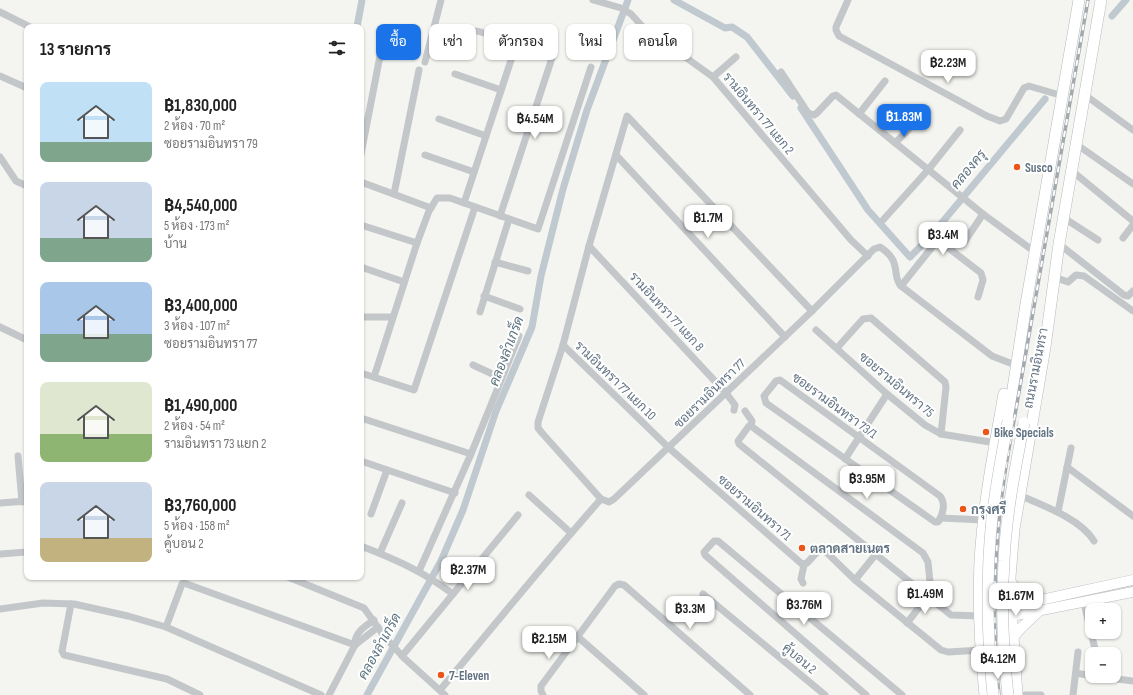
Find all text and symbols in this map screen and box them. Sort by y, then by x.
chip: ซื้อ [376,24,421,60]
chip: เช่า [429,24,476,60]
chip: ตัวกรอง [484,24,558,60]
chip: ใหม่ [566,24,616,60]
chip: คอนโด [624,24,692,60]
icon: filters [326,37,348,59]
text: 13 รายการ [40,40,111,60]
pin: ฿2.23M [915,50,981,84]
text: ฿2.23M [930,55,966,71]
street label: รามอินทรา 77 แยก 2 [719,69,798,158]
text: ฿1,830,000 [164,96,237,116]
icon: home [72,98,120,146]
pin: ฿1.83M [871,104,937,138]
pin: ฿4.54M [502,106,568,140]
text: ฿1.83M [886,109,922,125]
text: ฿4.54M [517,111,553,127]
text: 2 ห้อง · 70 m² [164,118,225,134]
text: ซอยรามอินทรา 79 [164,136,258,152]
water label: คลองครุ [947,145,991,193]
place label: Susco [1025,160,1053,176]
marker: Susco [1012,162,1022,172]
text: ฿4,540,000 [164,196,237,216]
icon: home [72,198,120,246]
pin: ฿1.7M [680,205,736,239]
text: ฿1.7M [693,210,723,226]
text: 5 ห้อง · 173 m² [164,218,229,234]
pin: ฿3.4M [915,222,971,256]
text: ฿3.4M [928,227,958,243]
text: บ้าน [164,236,187,252]
street label: รามอินทรา 77 แยก 8 [625,268,708,355]
text: ฿3,400,000 [164,296,238,316]
icon: home [72,298,120,346]
water label: คลองลำเกร็ด [484,313,528,389]
text: 3 ห้อง · 107 m² [164,318,230,334]
street label: ถนนรามอินทรา [1019,326,1052,410]
text: ซอยรามอินทรา 77 [164,336,257,352]
street label: รามอินทรา 77 แยก 10 [571,337,660,424]
street label: ซอยรามอินทรา 75 [856,348,938,421]
street label: ซอยรามอินทรา 77 [670,354,749,432]
street label: ซอยรามอินทรา 73/1 [789,369,881,442]
text: ฿1,490,000 [164,396,237,416]
icon: home [72,398,120,446]
text: 2 ห้อง · 54 m² [164,418,225,434]
place label: Bike Specials [994,425,1054,441]
marker: Bike Specials [981,427,991,437]
text: รามอินทรา 73 แยก 2 [164,436,266,452]
pin: ฿3.95M [834,466,900,500]
street label: ซอยรามอินทรา 71 [714,471,796,544]
text: ฿3.95M [849,471,885,487]
text: ฿3,760,000 [164,496,236,516]
icon: home [72,498,120,546]
place label: กรุงศรี [971,500,1007,520]
marker: กรุงศรี [958,504,968,514]
text: 5 ห้อง · 158 m² [164,518,230,534]
text: คู้บอน 2 [164,536,204,552]
place label: ตลาดสายเนตร [810,541,890,557]
marker: ตลาดสายเนตร [797,543,807,553]
pin: ฿2.37M [435,557,501,591]
text: ฿2.37M [450,562,486,578]
pin: ฿1.49M [892,581,958,615]
pin: ฿1.67M [983,583,1049,617]
text: ฿1.49M [907,586,943,602]
text: ฿1.67M [998,588,1034,604]
pin: ฿3.76M [771,592,837,626]
pin: ฿3.3M [662,596,718,630]
text: ฿3.76M [786,597,822,613]
text: ฿3.3M [675,601,705,617]
map controls [1085,603,1121,683]
button: + [1085,603,1121,639]
water label: คลองลำเกร็ด [353,609,405,683]
pin: ฿2.15M [516,626,582,660]
text: ฿2.15M [531,631,567,647]
street label: คู้บอน 2 [778,638,821,678]
pin: ฿4.12M [965,646,1031,680]
button: − [1085,647,1121,683]
text: ฿4.12M [980,651,1016,667]
place label: 7-Eleven [449,668,490,684]
marker: 7-Eleven [436,670,446,680]

